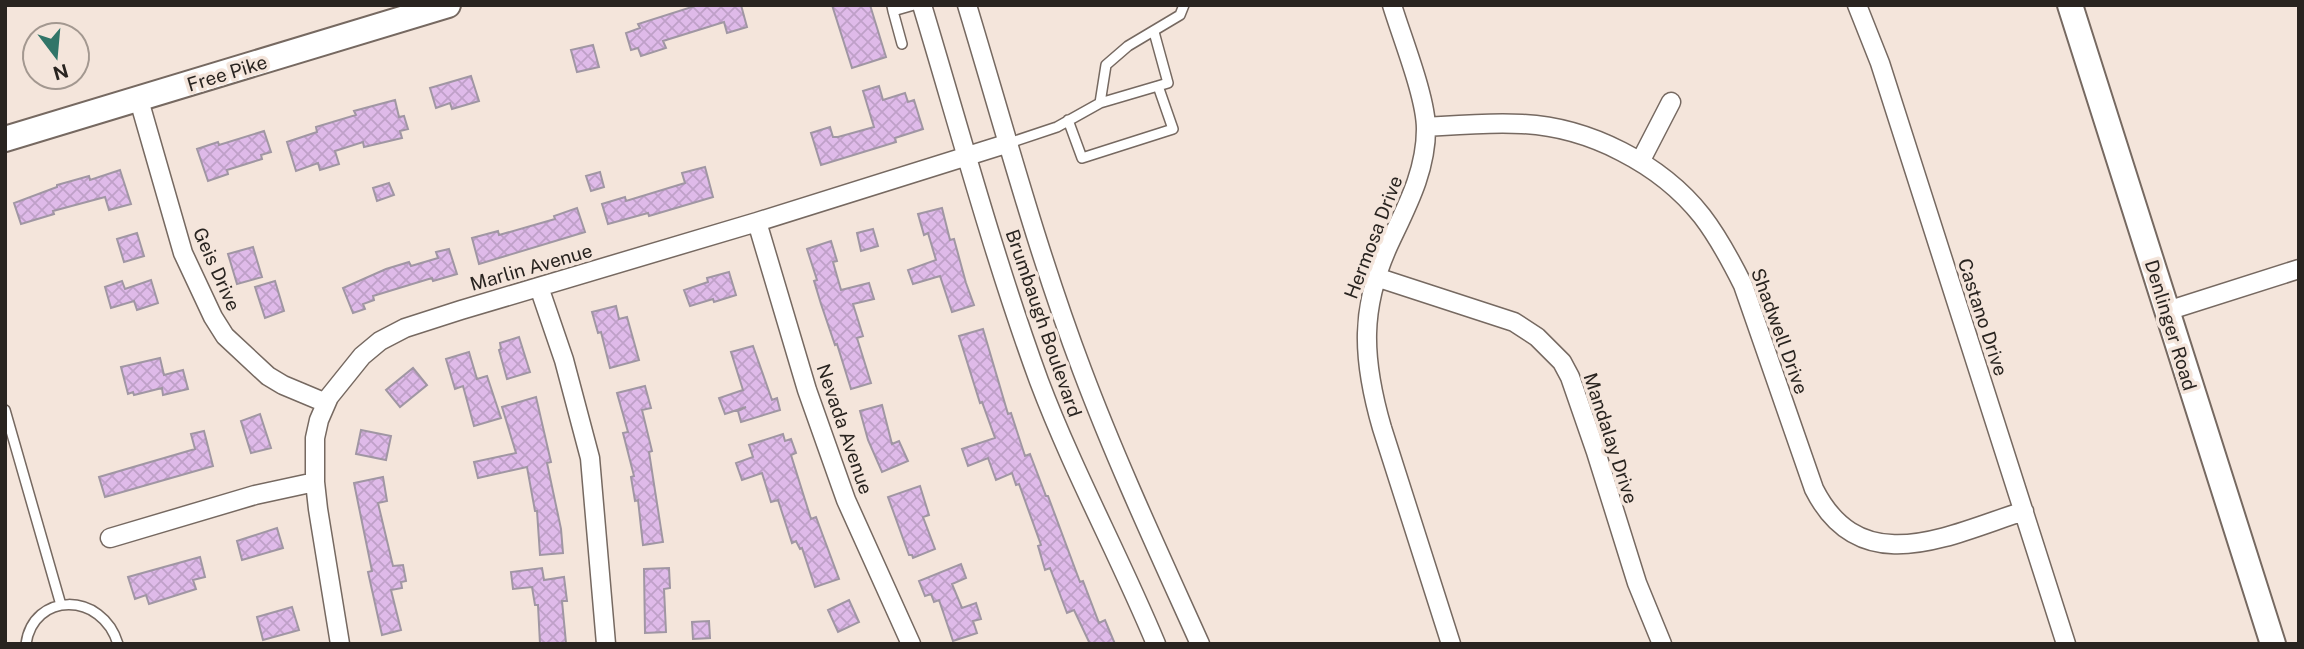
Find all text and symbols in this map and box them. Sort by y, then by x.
north arrow [21,21,91,91]
street label: Free Pike [184,50,270,96]
text: N [51,60,71,85]
street label: Hermosa Drive [1339,172,1407,302]
street label: Geis Drive [189,224,245,314]
street label: Brumbaugh Boulevard [1002,226,1086,420]
street label: Marlin Avenue [467,239,595,295]
street label: Castano Drive [1954,255,2012,379]
street label: Denlinger Road [2141,257,2201,393]
street label: Shadwell Drive [1747,265,1813,397]
street label: Nevada Avenue [812,361,878,497]
street label: Mandalay Drive [1580,370,1642,506]

